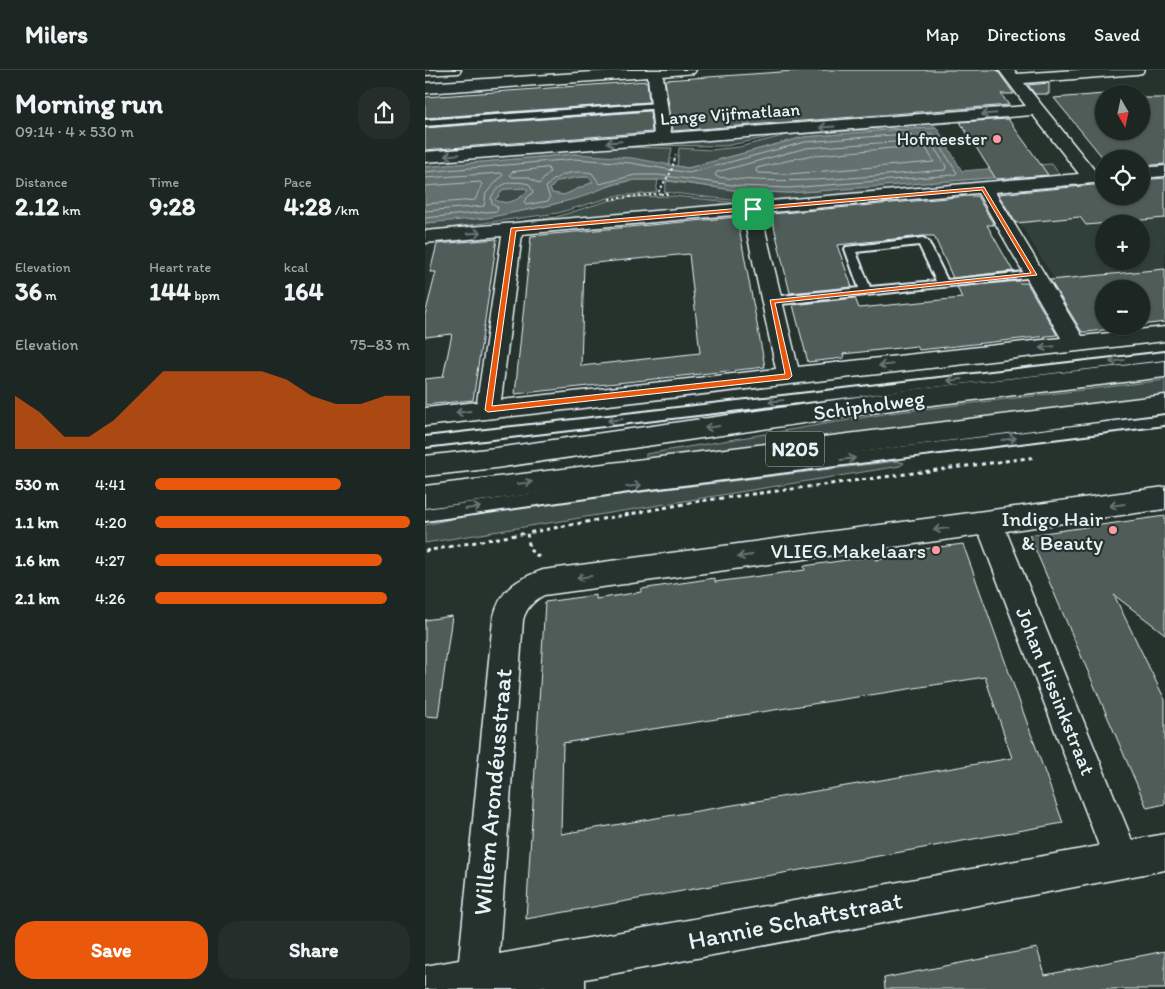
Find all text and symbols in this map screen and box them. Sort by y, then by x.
text: Milers [25,20,88,49]
text: Map [926,24,959,46]
text: Directions [987,24,1066,46]
text: Saved [1094,24,1140,46]
north arrow [1095,85,1150,140]
map controls [1095,85,1150,335]
text: Morning run [15,86,163,120]
button: share [358,87,410,139]
street label: Lange Vijfmatlaan [659,98,801,130]
one-way arrow [981,109,997,118]
text: 09:14 · 4 × 530 m [15,122,134,141]
one-way arrow [819,122,835,131]
place label: Hofmeester [897,128,987,150]
marker: Hofmeester [991,133,1003,145]
one-way arrow [606,138,622,147]
button: locate [1095,150,1150,205]
one-way arrow [444,151,460,160]
text: Distance [15,174,67,191]
text: Time [149,174,179,191]
text: Pace [284,174,312,191]
pin [732,188,774,230]
text: 2.12 [15,191,59,221]
text: 9:28 [149,191,195,221]
text: 4:28 [284,191,332,221]
icon: arrive [739,195,767,223]
text: km [59,202,81,219]
text: /km [332,202,359,219]
button: + [1095,215,1150,270]
one-way arrow [465,228,481,238]
text: Elevation [15,259,71,276]
text: Heart rate [149,259,211,276]
text: kcal [284,259,309,276]
text: 36 [15,276,42,306]
text: 144 [149,276,191,306]
text: 164 [284,276,324,306]
button: − [1095,280,1150,335]
text: m [42,287,57,304]
text: bpm [191,287,220,304]
text: Elevation [15,335,79,354]
text: 75–83 m [350,335,410,354]
one-way arrow [1039,342,1055,352]
one-way arrow [1109,356,1125,366]
one-way arrow [878,360,894,370]
one-way arrow [947,375,963,385]
street label: Schipholweg [812,385,926,425]
one-way arrow [769,396,785,406]
one-way arrow [455,407,471,417]
one-way arrow [607,415,623,425]
one-way arrow [704,423,720,433]
road number: N205 [766,432,824,466]
one-way arrow [1001,434,1017,444]
one-way arrow [839,454,855,464]
text: 530 m [15,475,59,494]
text: 4:41 [95,475,126,494]
one-way arrow [517,478,533,488]
one-way arrow [626,481,642,491]
one-way arrow [1109,500,1125,510]
one-way arrow [465,503,481,513]
place label: Indigo Hair & Beauty [1001,506,1104,555]
text: 1.1 km [15,513,59,532]
text: 4:20 [95,513,127,532]
one-way arrow [933,524,949,534]
marker: Indigo Hair & Beauty [1107,524,1119,536]
place label: VLIEG Makelaars [770,538,926,563]
marker: VLIEG Makelaars [930,544,942,556]
text: 1.6 km [15,551,60,570]
text: 4:27 [95,551,125,570]
one-way arrow [738,551,754,561]
one-way arrow [577,573,593,583]
text: 2.1 km [15,589,60,608]
text: 4:26 [95,589,125,608]
street label: Johan Hissinkstraat [1011,603,1101,779]
street label: Willem Arondéusstraat [466,667,518,917]
street label: Hannie Schaftstraat [685,885,905,955]
button: Save [15,921,208,979]
button: Share [218,921,410,979]

